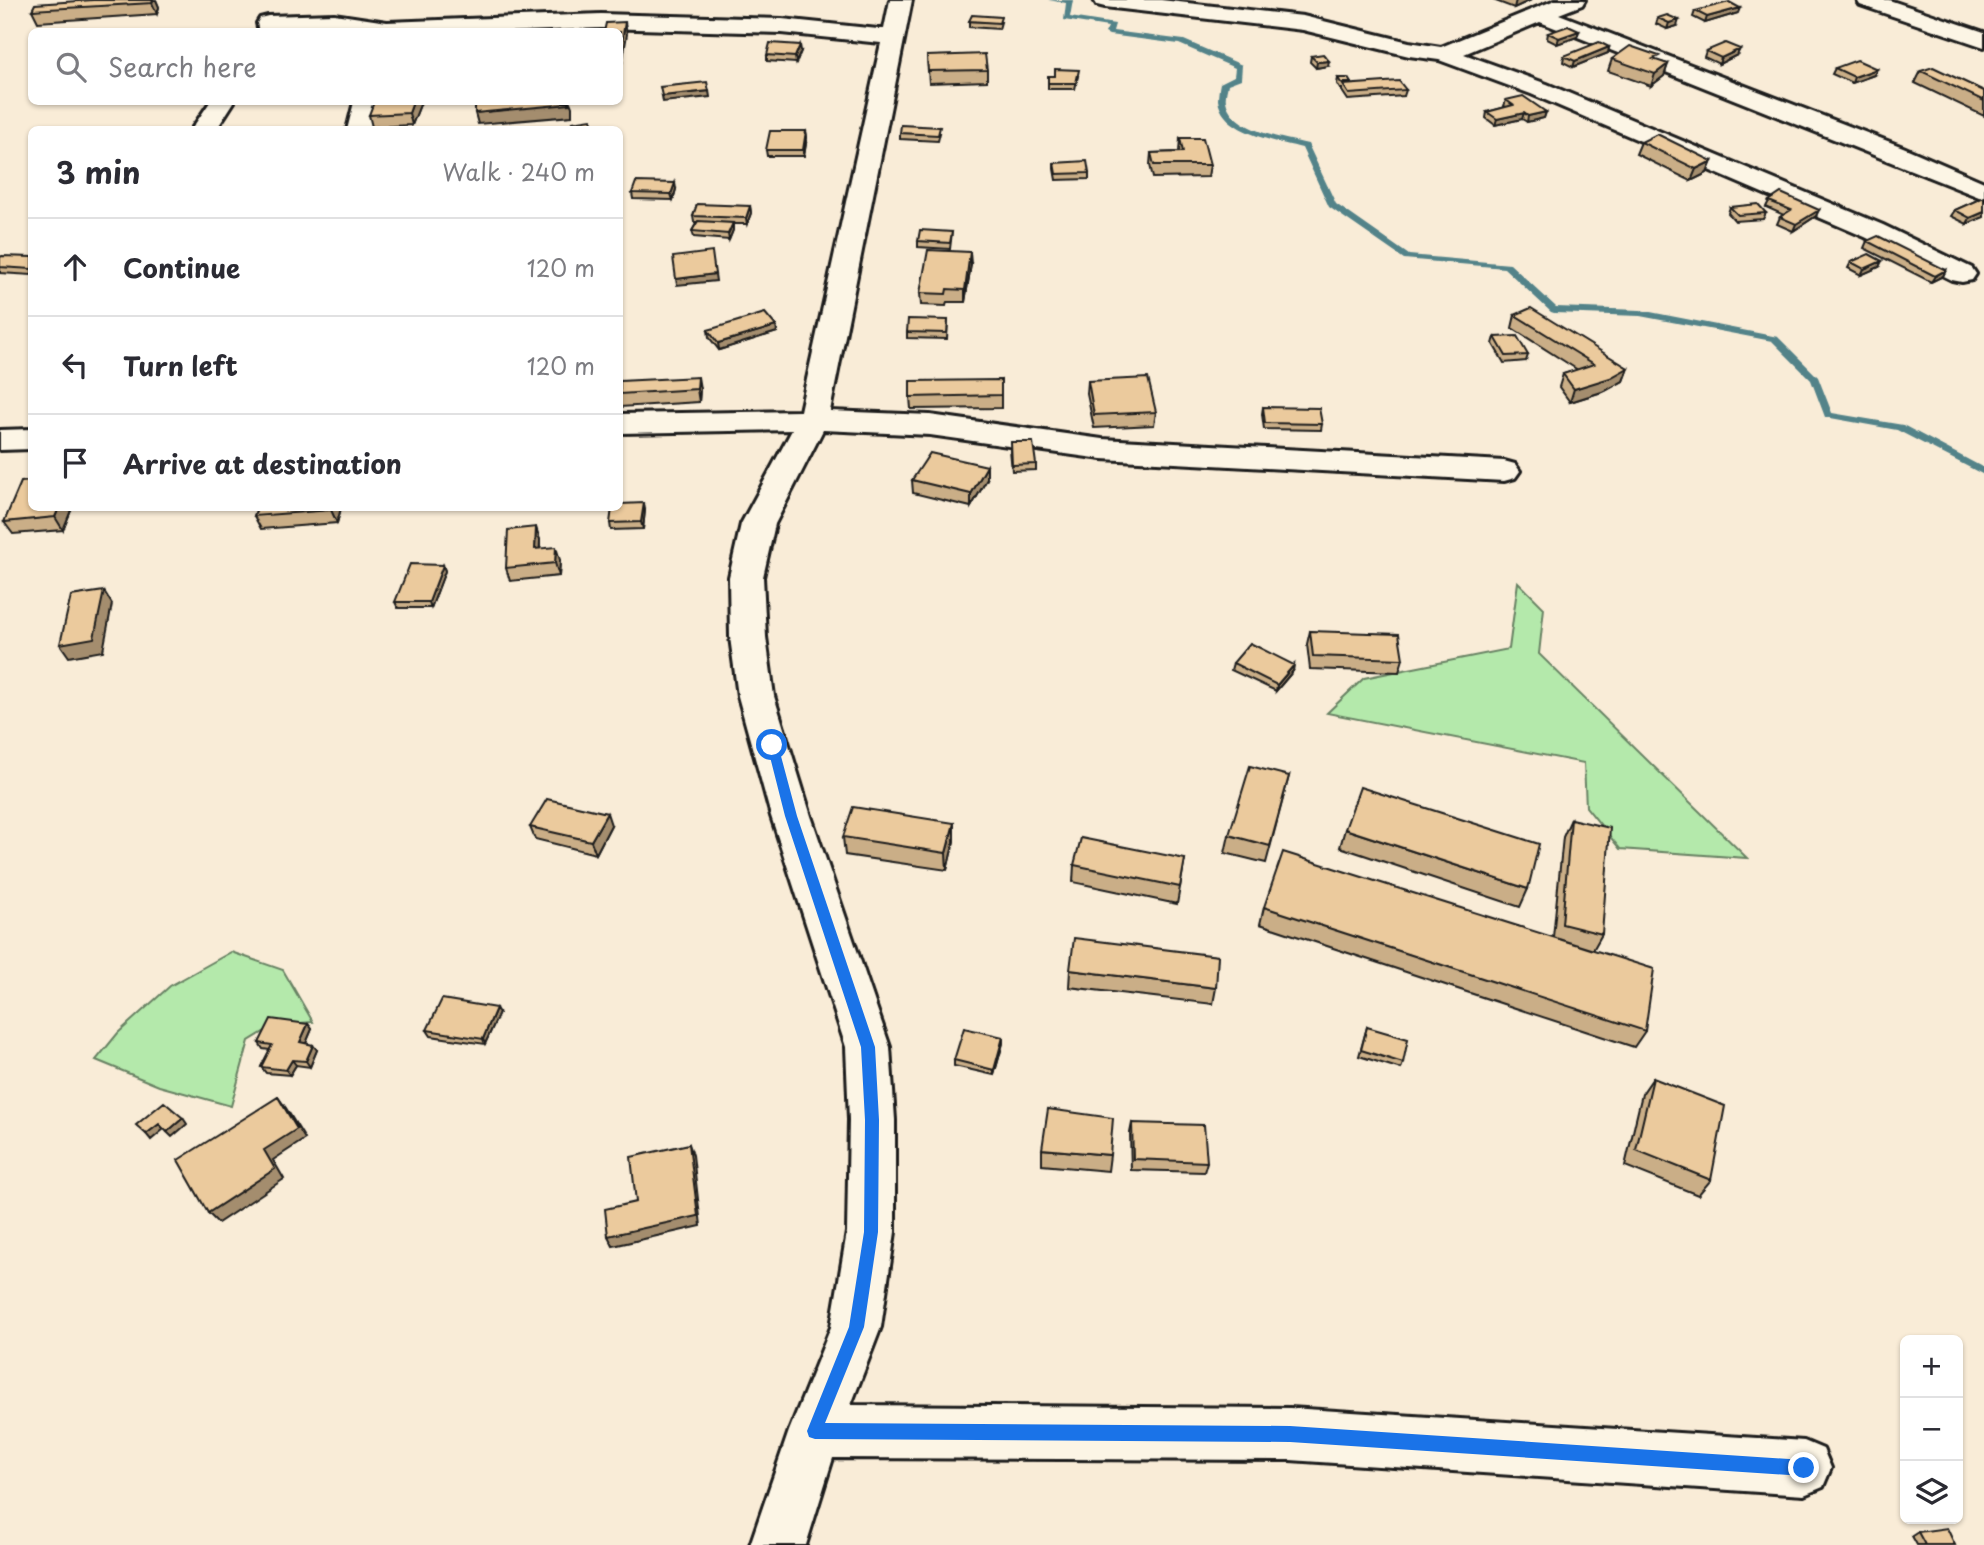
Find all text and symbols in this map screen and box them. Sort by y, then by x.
search box [28,28,623,105]
text: Search here [108,47,257,86]
icon: search [52,48,90,86]
text: 3 min [56,149,141,194]
text: Walk · 240 m [443,154,595,189]
icon: ahead [56,248,94,286]
text: Continue [123,248,240,287]
text: 120 m [527,250,595,285]
icon: left [56,346,94,384]
text: Turn left [123,346,238,385]
text: 120 m [527,348,595,383]
icon: arrive [56,444,94,482]
text: Arrive at destination [123,444,402,483]
route start [756,729,787,760]
map controls [1900,1335,1963,1524]
button: + [1900,1335,1963,1398]
button: − [1900,1398,1963,1461]
route end [1788,1452,1819,1483]
button: layers [1900,1461,1963,1524]

